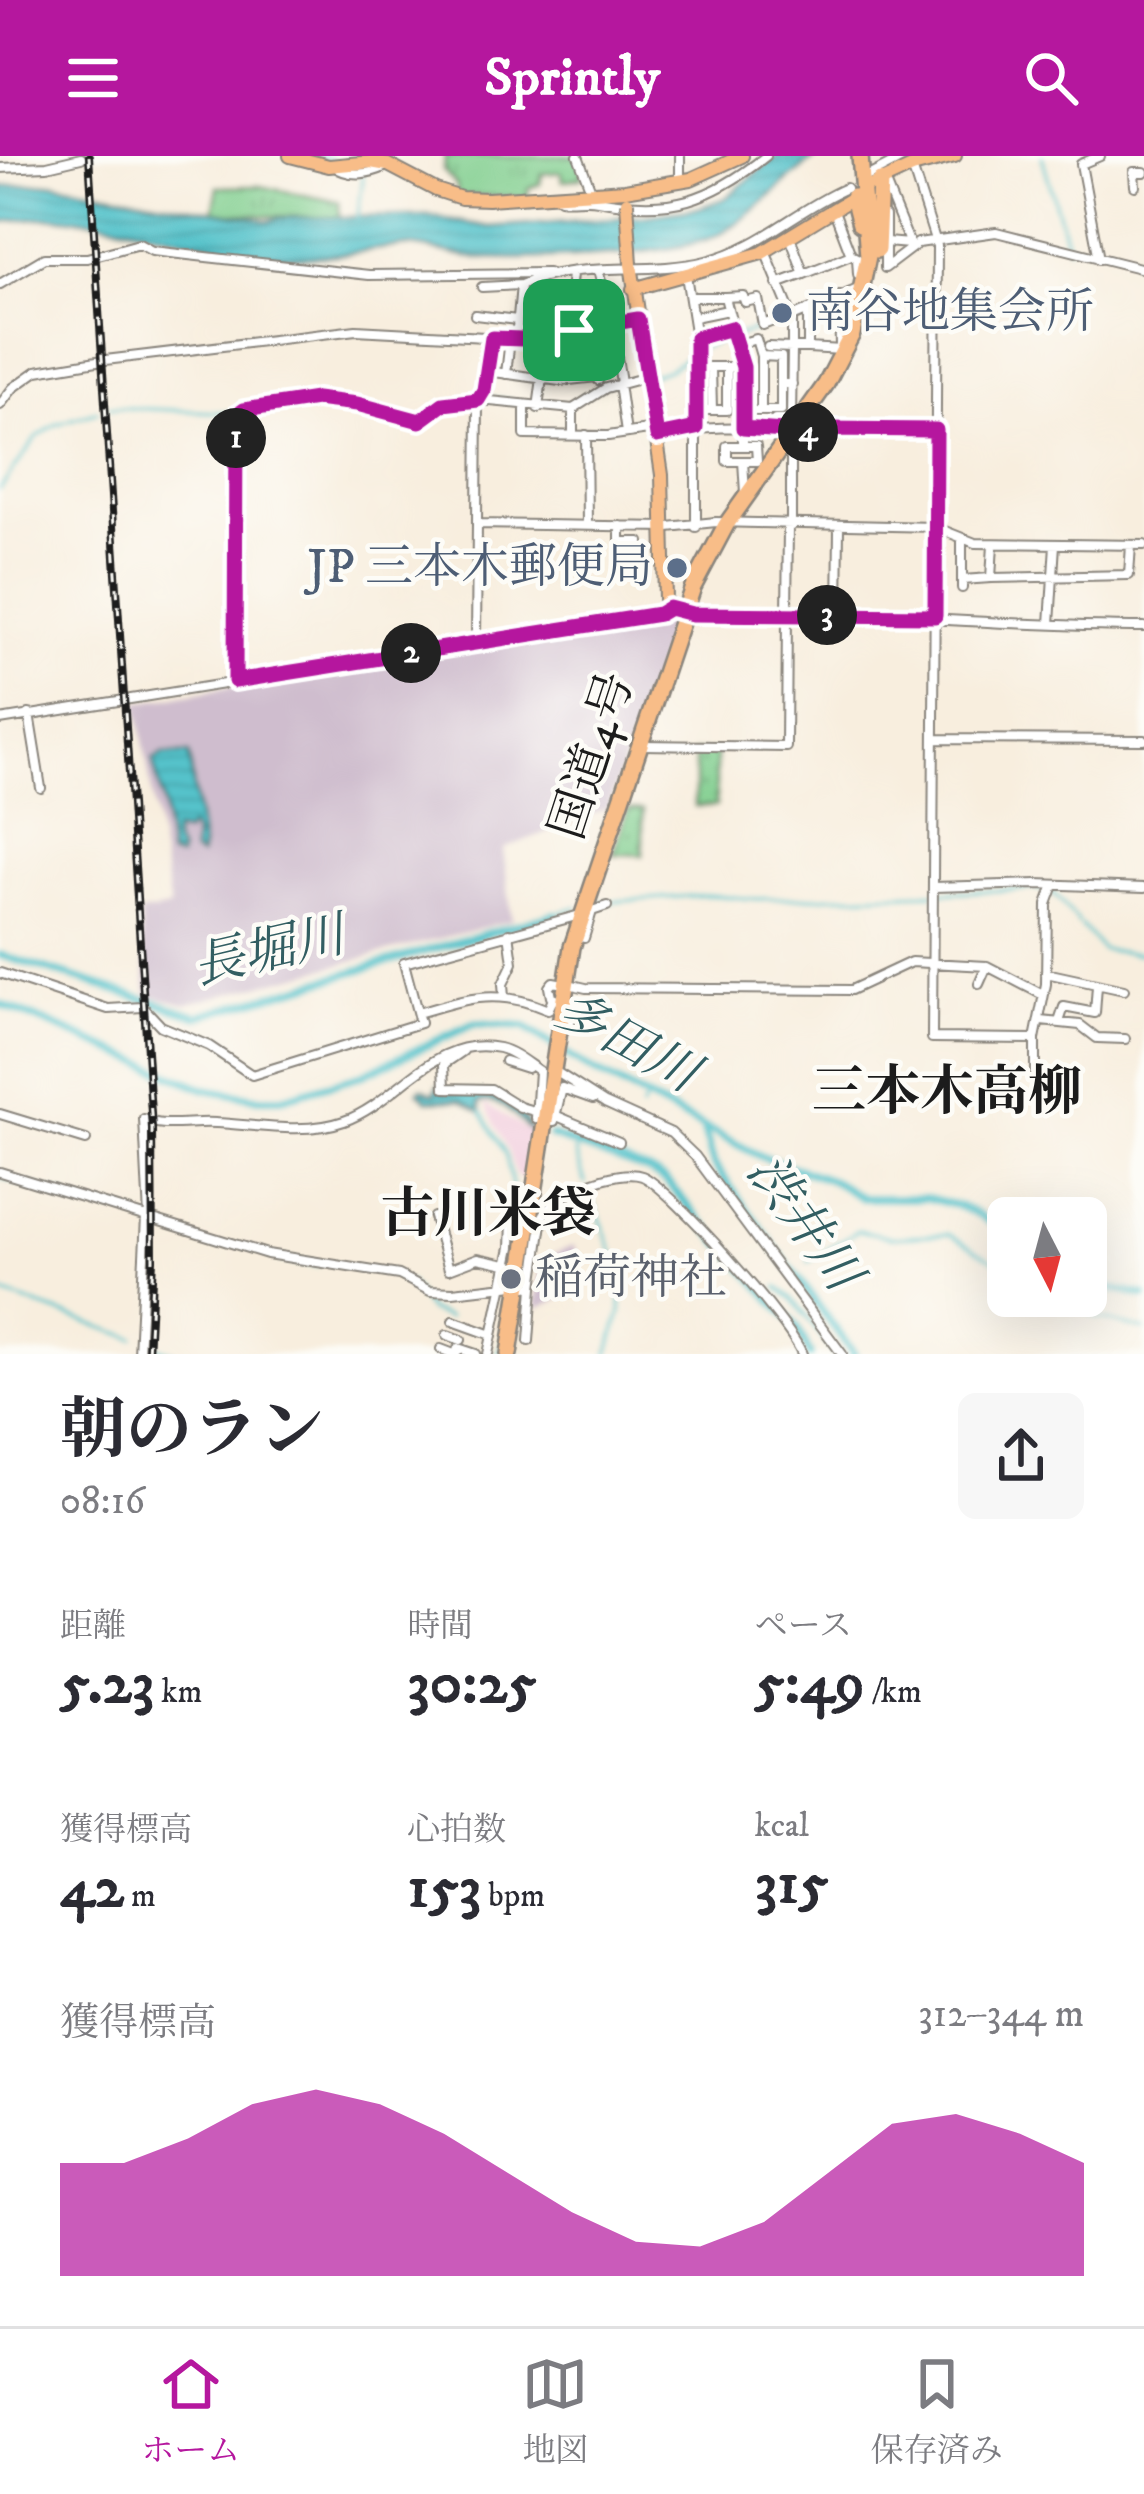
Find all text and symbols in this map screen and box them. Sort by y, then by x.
icon: menu [60,45,126,111]
text: Sprintly [484,45,660,112]
icon: search [1018,45,1084,111]
pin [523,279,625,381]
place label: 南谷地集会所 [806,283,1094,343]
icon: arrive [541,297,607,363]
marker: 南谷地集会所 [769,300,795,326]
pin: 4 [778,402,838,462]
pin: 1 [206,408,266,468]
text: 4 [799,411,818,452]
text: 1 [230,417,242,458]
place label: JP 三本木郵便局 [304,538,653,598]
marker: JP 三本木郵便局 [664,555,690,581]
pin: 3 [797,585,857,645]
text: 3 [821,594,833,635]
pin: 2 [381,623,441,683]
text: 2 [403,632,419,673]
street label: 国道4号 [538,665,648,847]
water label: 長堀川 [187,902,356,1000]
water label: 多田川 [543,979,713,1110]
district label: 三本木高柳 [812,1060,1082,1127]
water label: 渋井川 [732,1142,877,1308]
district label: 古川米袋 [380,1182,596,1249]
north arrow [987,1197,1107,1317]
map controls [987,1197,1107,1317]
place label: 稲荷神社 [535,1249,727,1309]
marker: 稲荷神社 [498,1266,524,1292]
text: 朝のラン [60,1391,324,1473]
button: share [958,1393,1084,1519]
text: 08:16 [60,1477,145,1526]
text: 距離 [60,1606,126,1647]
text: 時間 [407,1606,473,1647]
text: ペース [755,1606,852,1647]
text: 5.23 [60,1647,154,1722]
text: 30:25 [407,1647,537,1722]
text: 5:49 [755,1647,865,1722]
text: km [154,1672,202,1713]
text: /km [865,1672,922,1713]
text: kcal [755,1806,809,1847]
text: 獲得標高 [60,1810,192,1851]
text: 心拍数 [407,1810,506,1851]
text: 315 [755,1847,829,1922]
text: 42 [60,1851,124,1926]
text: 153 [407,1851,481,1926]
text: m [124,1876,156,1917]
text: bpm [481,1876,545,1917]
text: 312–344 m [918,1990,1084,2039]
text: 獲得標高 [60,1999,216,2048]
tab: ホーム [141,2351,240,2472]
tab: 地図 [522,2351,588,2472]
tab: 保存済み [871,2351,1003,2472]

